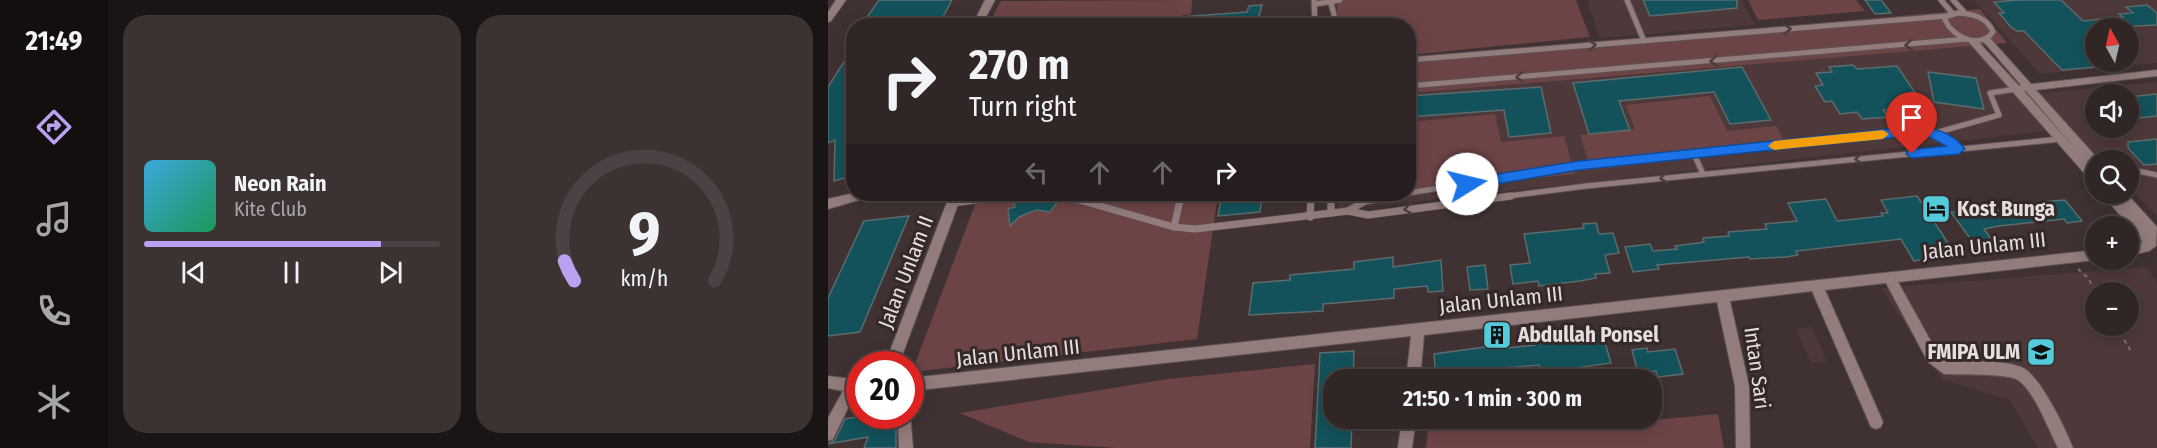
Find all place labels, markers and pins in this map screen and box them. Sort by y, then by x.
pin [1886,92,1937,154]
hotel icon: Kost Bunga [1920,193,1952,225]
place label: Kost Bunga [1957,196,2055,222]
building icon: Abdullah Ponsel [1481,319,1513,351]
place label: Abdullah Ponsel [1517,322,1659,348]
school or university icon: FMIPA ULM [2025,336,2057,368]
place label: FMIPA ULM [1928,339,2020,365]

